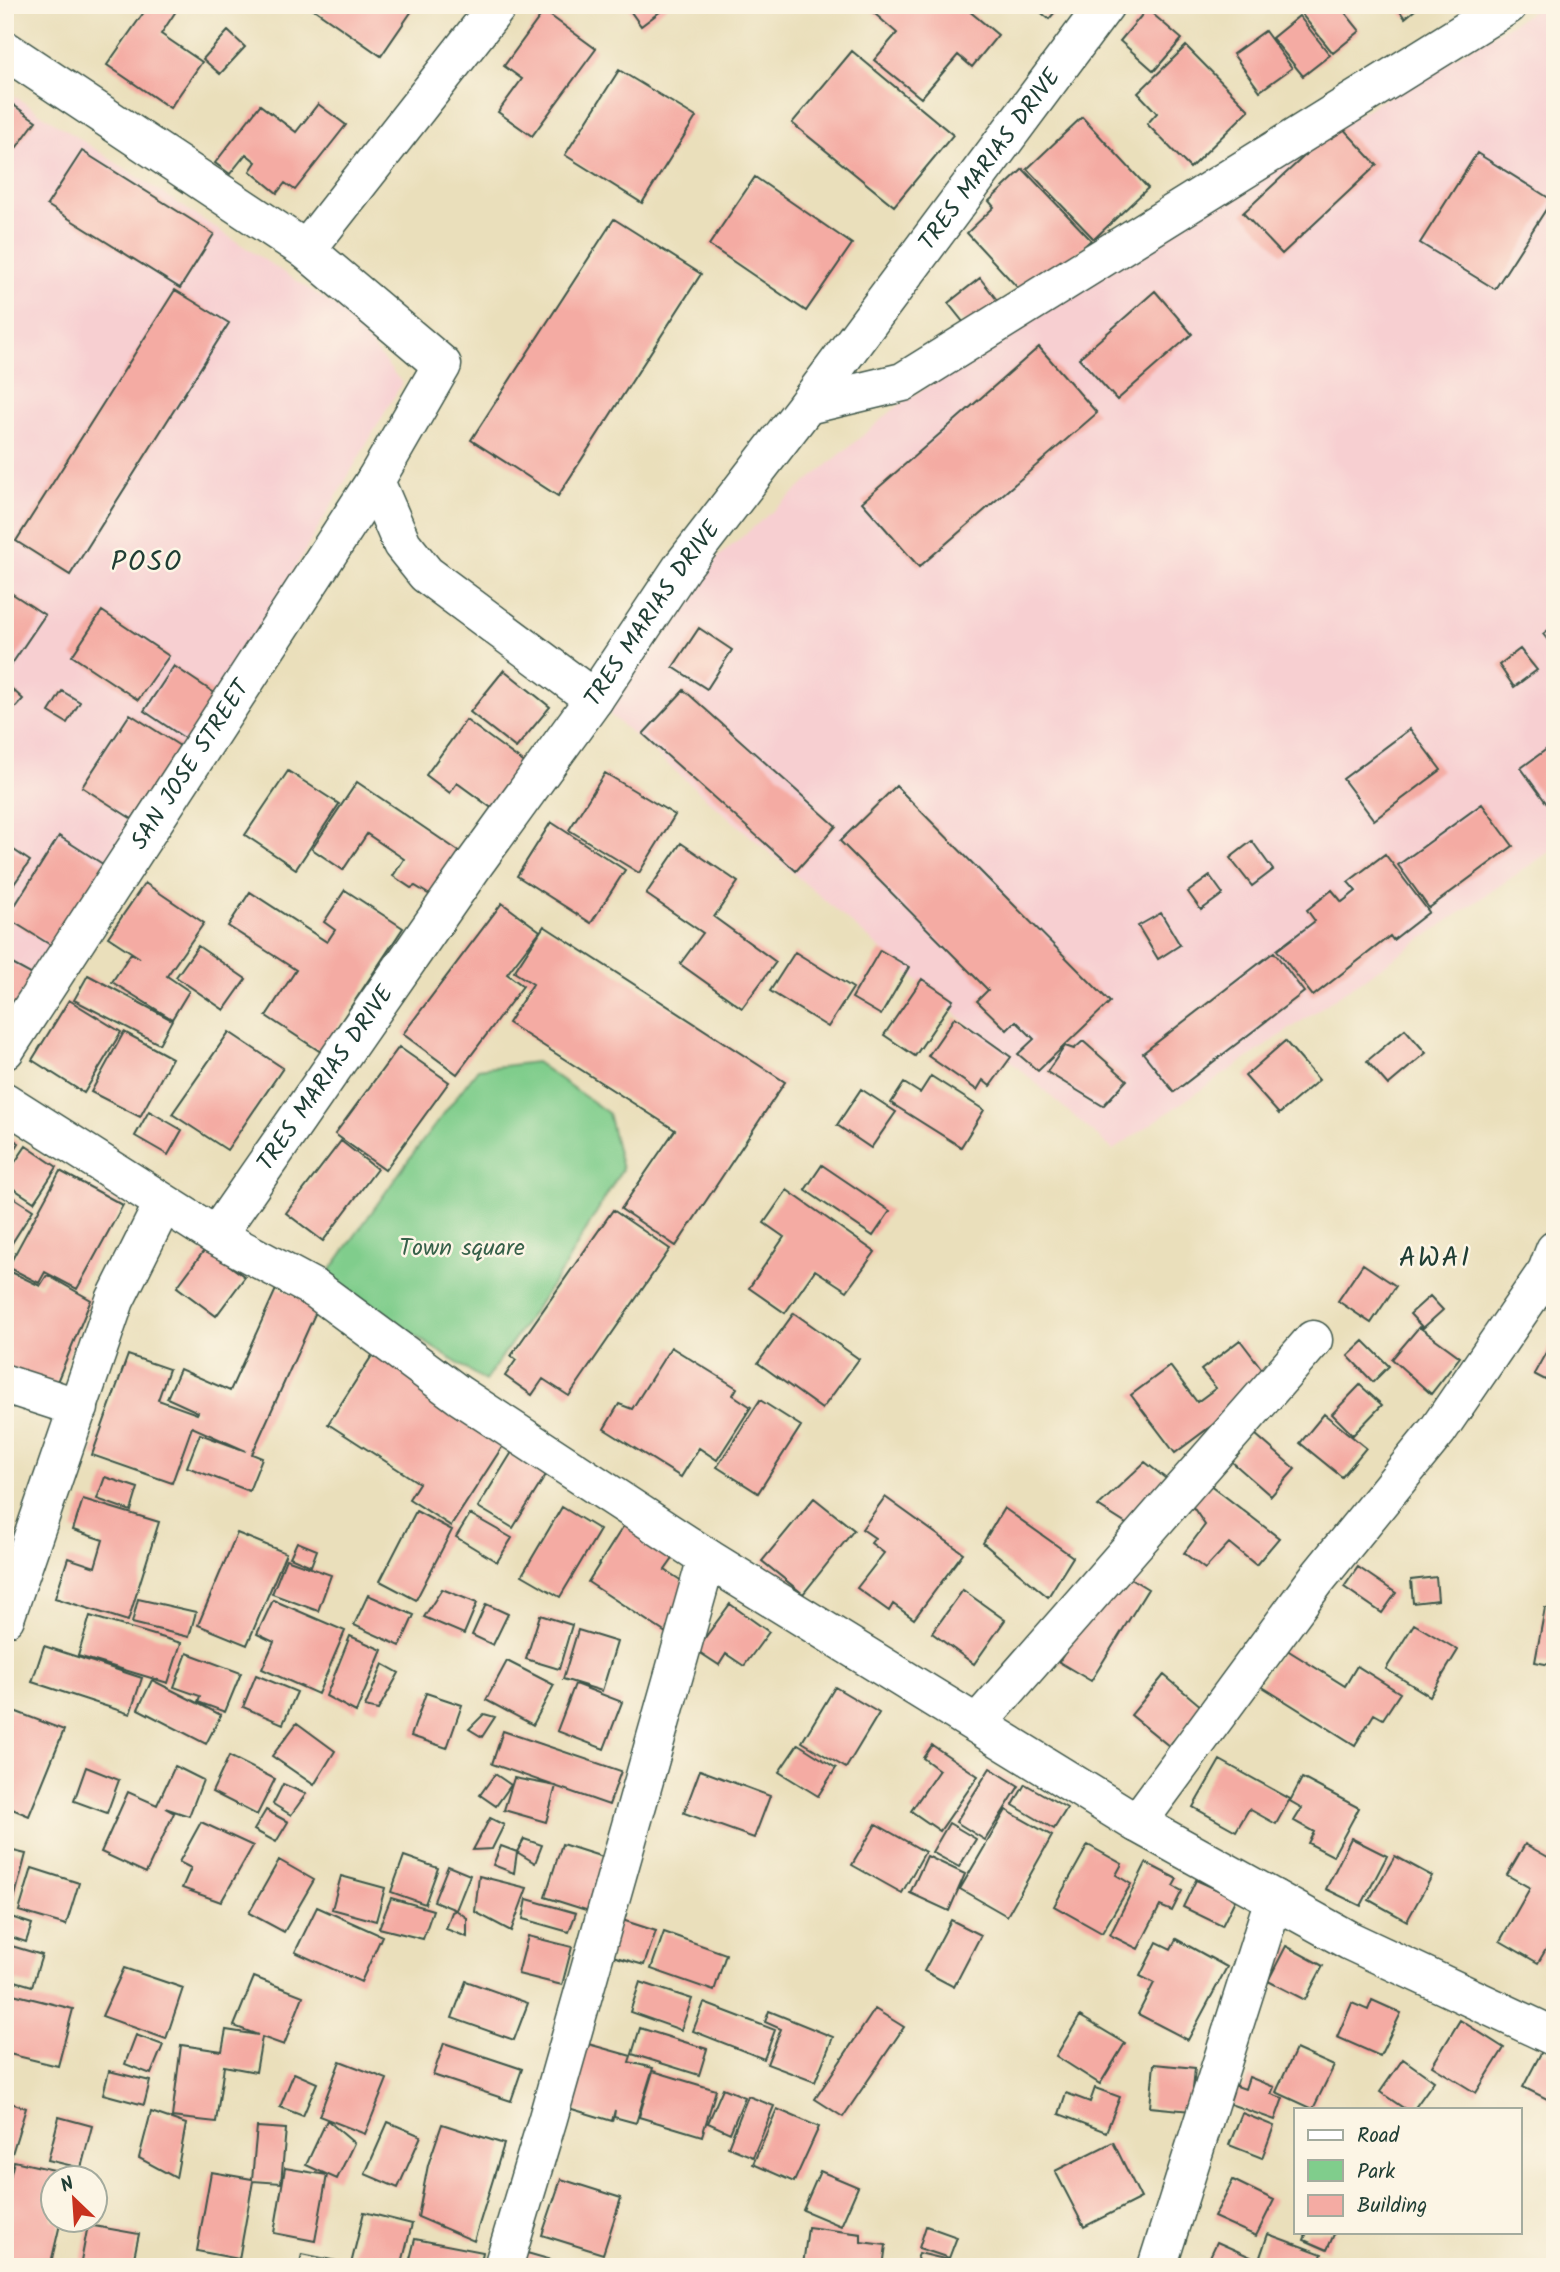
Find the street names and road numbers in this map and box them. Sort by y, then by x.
street label: TRES MARIAS DRIVE [909,59,1071,259]
street label: TRES MARIAS DRIVE [574,511,731,715]
street label: SAN JOSE STREET [121,670,261,858]
street label: TRES MARIAS DRIVE [247,976,405,1179]

